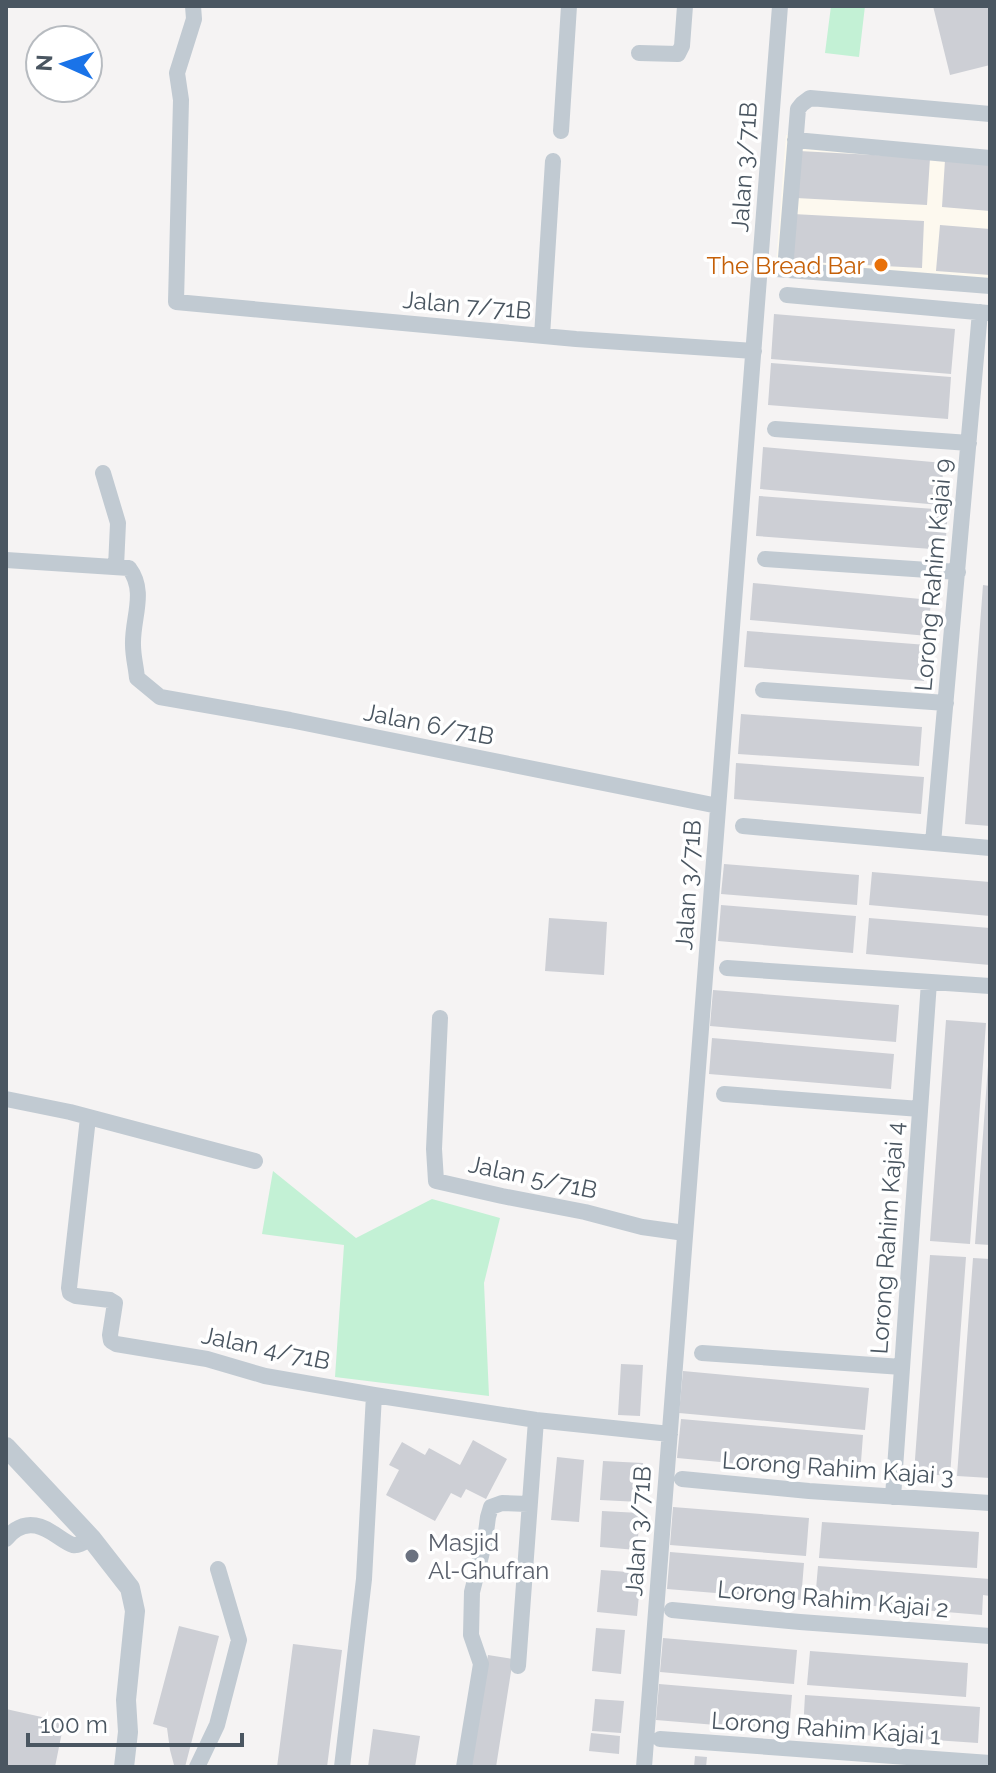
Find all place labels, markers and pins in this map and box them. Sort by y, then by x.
place label: The Bread Bar [706,251,866,280]
marker: The Bread Bar [872,256,890,274]
place label: Masjid Al-Ghufran [428,1528,549,1585]
marker: Masjid Al-Ghufran [403,1547,421,1565]

